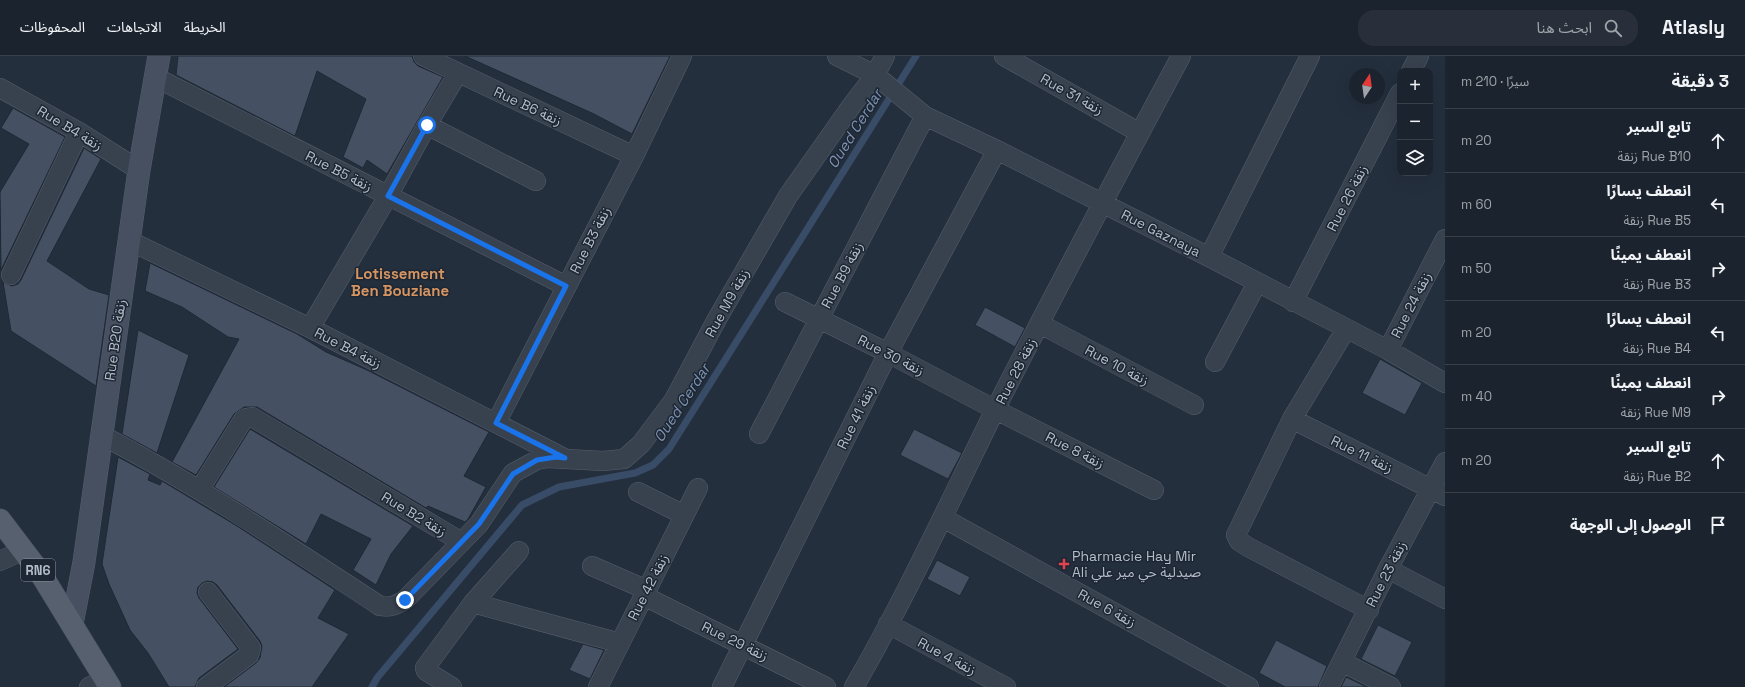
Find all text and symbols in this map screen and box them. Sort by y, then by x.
search box [1358,10,1638,46]
text: Atlasly [1662,15,1725,40]
icon: search [1602,17,1624,39]
text: المحفوظات [20,18,85,36]
text: الاتجاهات [107,18,162,36]
text: الخريطة [184,18,226,36]
text: ابحث هنا [1537,18,1592,37]
north arrow [1349,68,1385,104]
map controls [1397,68,1433,176]
button: + [1397,68,1433,104]
street label: Rue 31 زنقة [1037,69,1107,119]
text: 3 دقيقة [1672,70,1729,92]
text: سيرًا · 210 m [1461,73,1529,90]
street label: Rue B6 زنقة [491,82,565,130]
water label: Oued Cerdar [823,85,887,172]
street label: Rue B4 زنقة [34,101,106,155]
button: − [1397,104,1433,140]
route start [418,116,436,134]
text: تابع السير [1627,117,1691,136]
icon: ahead [1707,130,1729,152]
text: 20 m [1461,132,1492,149]
button: layers [1397,140,1433,176]
street label: Rue B5 زنقة [303,146,375,196]
text: Rue B10 زنقة [1617,148,1691,165]
street label: Rue 26 زنقة [1323,162,1371,234]
text: انعطف يسارًا [1607,181,1691,200]
icon: left [1707,194,1729,216]
text: 60 m [1461,196,1492,213]
street label: Rue B3 زنقة [565,203,615,277]
street label: Rue Gaznaya [1118,205,1204,261]
text: Rue B5 زنقة [1623,212,1691,229]
street label: Rue B9 زنقة [817,239,867,311]
text: انعطف يمينًا [1610,245,1691,264]
icon: right [1707,258,1729,280]
text: 50 m [1461,260,1492,277]
district label: Lotissement Ben Bouziane [351,264,450,300]
street label: Rue M9 زنقة [701,265,753,341]
street label: Rue 24 زنقة [1387,269,1435,341]
text: Rue B3 زنقة [1623,276,1691,293]
street label: Rue B20 زنقة [100,298,130,382]
text: انعطف يسارًا [1607,309,1691,328]
icon: left [1707,322,1729,344]
street label: Rue B4 زنقة [311,323,385,373]
text: 20 m [1461,324,1492,341]
street label: Rue 30 زنقة [855,331,927,379]
street label: Rue 28 زنقة [992,335,1040,407]
text: Rue B4 زنقة [1623,340,1691,357]
street label: Rue 10 زنقة [1082,341,1152,389]
water label: Oued Cerdar [649,359,715,445]
text: انعطف يمينًا [1610,373,1691,392]
street label: Rue 41 زنقة [833,382,879,452]
icon: right [1707,386,1729,408]
text: 40 m [1461,388,1492,405]
text: Rue M9 زنقة [1621,404,1691,421]
street label: Rue 8 زنقة [1042,427,1108,473]
street label: Rue 11 زنقة [1328,431,1396,477]
text: تابع السير [1627,437,1691,456]
icon: ahead [1707,450,1729,472]
text: 20 m [1461,452,1492,469]
text: Rue B2 زنقة [1623,468,1691,485]
street label: Rue B2 زنقة [378,488,450,540]
icon: arrive [1707,514,1729,536]
text: الوصول إلى الوجهة [1570,515,1691,534]
street label: Rue 23 زنقة [1362,538,1410,610]
place label: Pharmacie Hay Mir Ali صيدلية حي مير علي [1072,547,1202,583]
street label: Rue 42 زنقة [624,551,672,623]
road number: RN6 [21,559,55,581]
marker: Pharmacie Hay Mir Ali صيدلية حي مير علي [1059,559,1069,569]
street label: Rue 6 زنقة [1075,585,1139,631]
route end [396,591,414,609]
street label: Rue 29 زنقة [699,617,771,665]
street label: Rue 4 زنقة [915,633,979,679]

